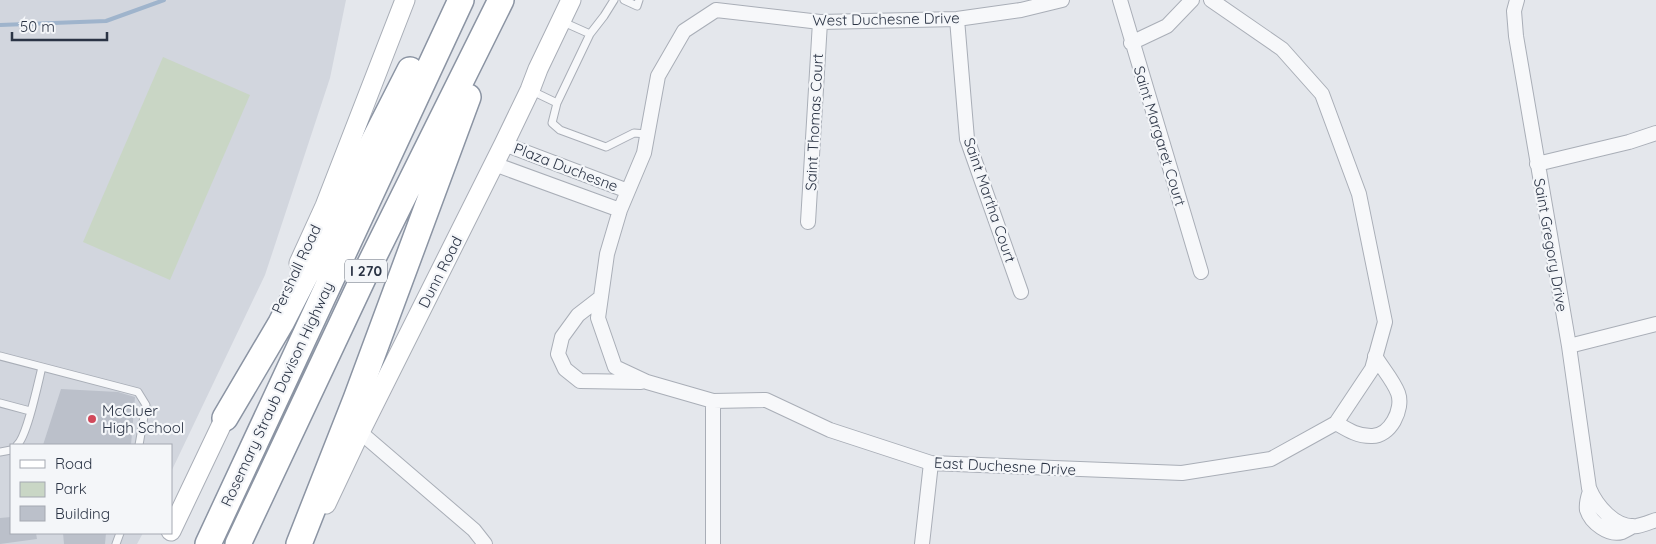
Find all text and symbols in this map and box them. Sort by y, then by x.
street label: West Duchesne Drive [812,8,960,30]
scale bar [12,10,108,42]
text: 50 m [20,17,55,36]
street label: Saint Thomas Court [801,53,827,191]
street label: Saint Margaret Court [1130,64,1190,208]
street label: Saint Martha Court [960,135,1020,265]
street label: Plaza Duchesne [511,138,621,196]
street label: Saint Gregory Drive [1530,177,1572,313]
street label: Pershall Road [267,222,325,316]
street label: Dunn Road [414,233,466,311]
road number: I 270 [345,260,387,282]
street label: Rosemary Straub Davison Highway [216,278,338,510]
place label: McCluer High School [102,401,184,437]
marker: McCluer High School [86,413,98,425]
legend [10,444,172,534]
street label: East Duchesne Drive [933,453,1077,479]
text: Road [55,454,92,473]
text: Park [55,479,87,498]
text: Building [55,504,110,523]

